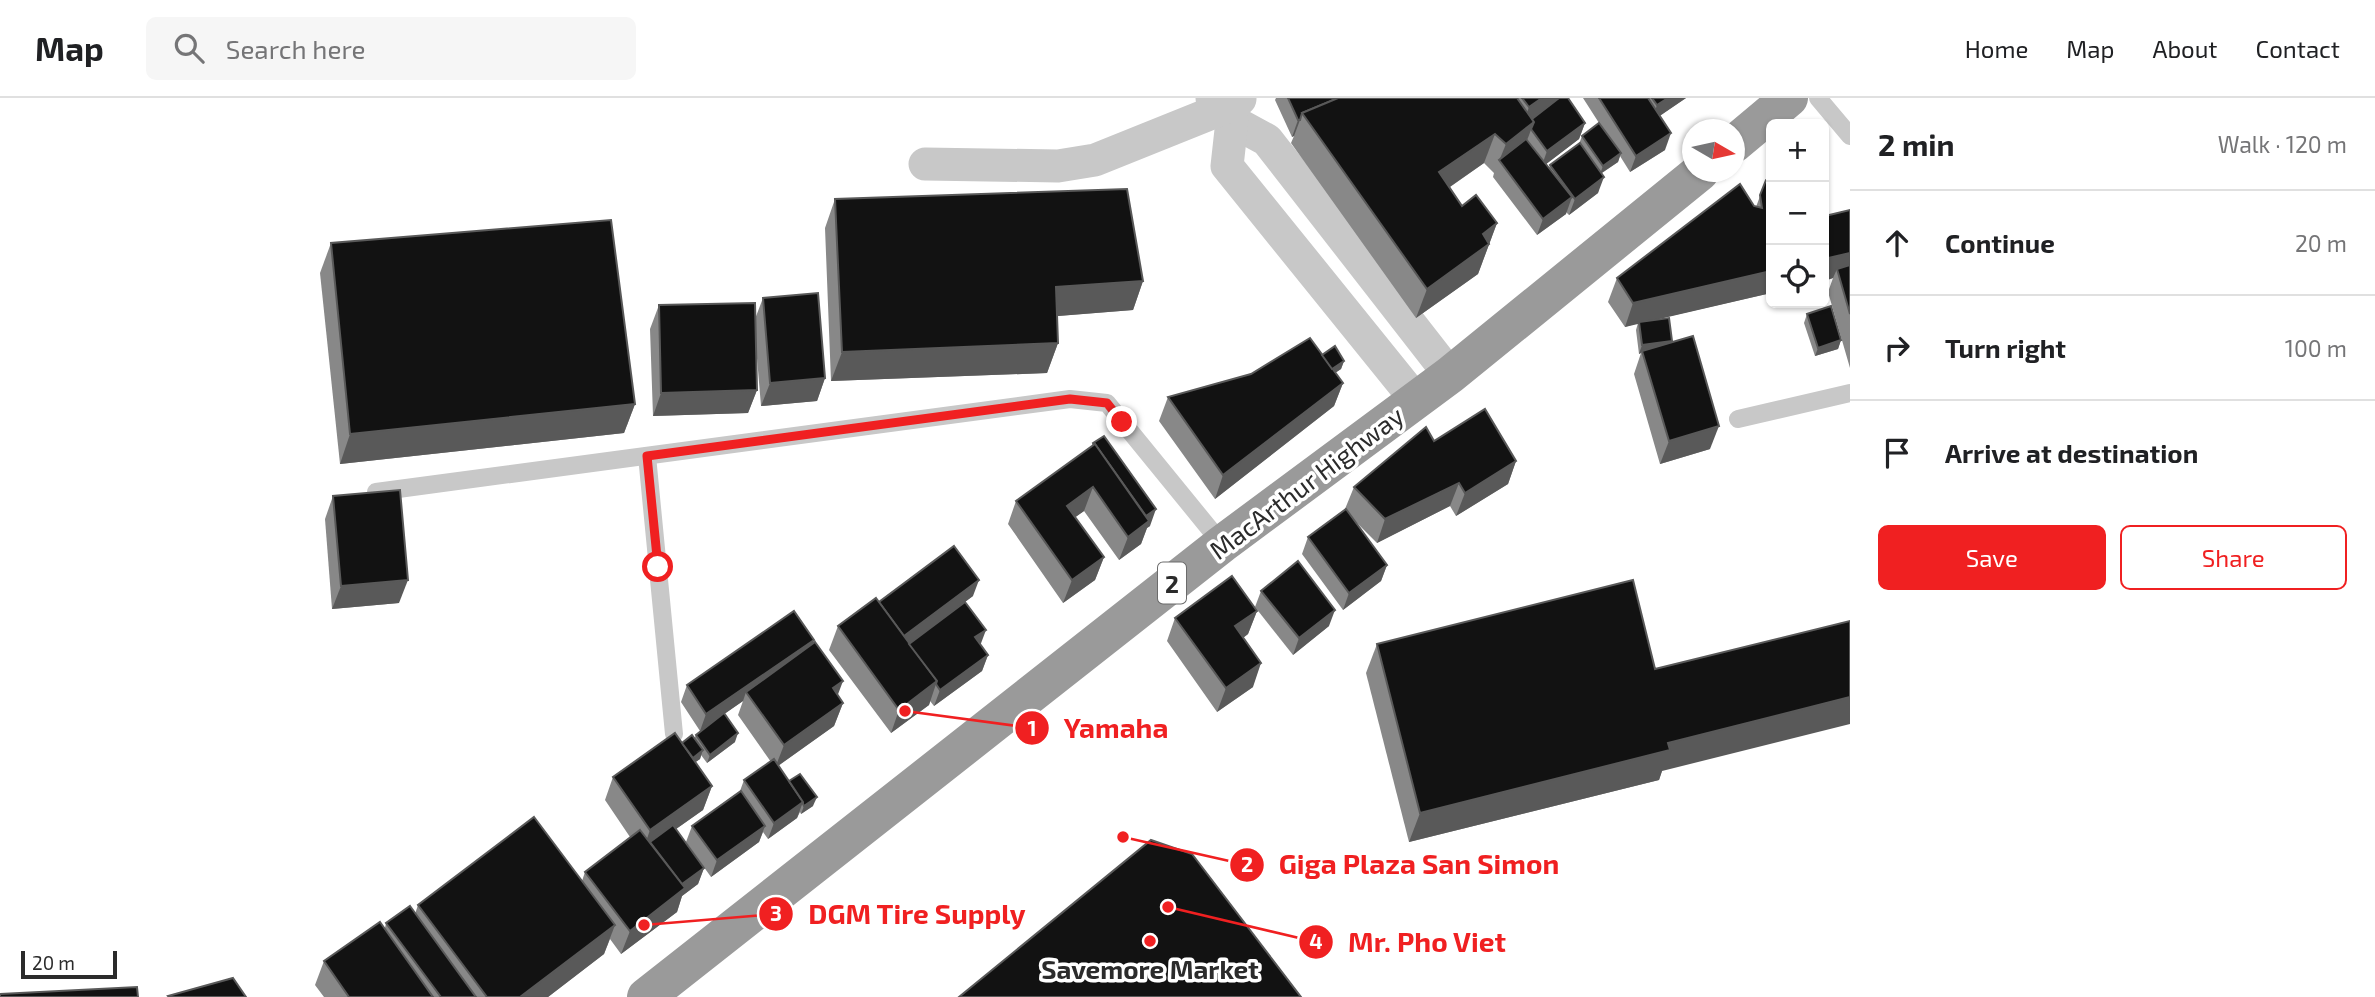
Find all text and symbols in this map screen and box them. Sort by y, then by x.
search box [146,17,636,80]
text: Map [35,28,104,68]
icon: search [170,29,208,67]
text: Search here [226,33,365,64]
text: Home [1965,34,2028,63]
text: Map [2066,34,2114,63]
text: About [2152,34,2218,63]
text: Contact [2256,34,2340,63]
north arrow [1682,119,1745,182]
map controls [1766,119,1829,308]
button: + [1766,119,1829,182]
text: 2 min [1878,126,1955,162]
text: Walk · 120 m [2218,130,2347,158]
button: − [1766,182,1829,245]
icon: ahead [1878,224,1916,262]
text: Continue [1945,227,2055,258]
text: 20 m [2295,229,2347,257]
button: locate [1766,245,1829,308]
icon: right [1878,329,1916,367]
text: Turn right [1945,332,2066,363]
text: 100 m [2285,334,2347,362]
street label: MacArthur Highway [1203,399,1409,565]
route end [1106,406,1137,437]
icon: arrive [1878,434,1916,472]
text: Arrive at destination [1945,437,2198,468]
button: Save [1878,525,2106,590]
button: Share [2120,525,2347,590]
route start [642,551,673,582]
road number: 2 [1158,562,1186,604]
callout: Yamaha [1014,704,1182,753]
text: Yamaha [1064,710,1168,744]
text: 1 [1027,715,1037,740]
callout: Giga Plaza San Simon [1230,840,1573,889]
text: Giga Plaza San Simon [1279,846,1559,880]
text: 2 [1241,851,1253,876]
callout: DGM Tire Supply [759,889,1040,938]
text: DGM Tire Supply [808,896,1026,930]
text: 3 [770,900,782,925]
callout: Mr. Pho Viet [1298,918,1520,967]
text: Mr. Pho Viet [1348,924,1506,958]
text: 4 [1309,928,1323,953]
marker: Savemore Market [1142,933,1158,949]
scale bar [21,948,117,980]
text: 20 m [32,951,75,974]
place label: Savemore Market [1041,953,1259,984]

